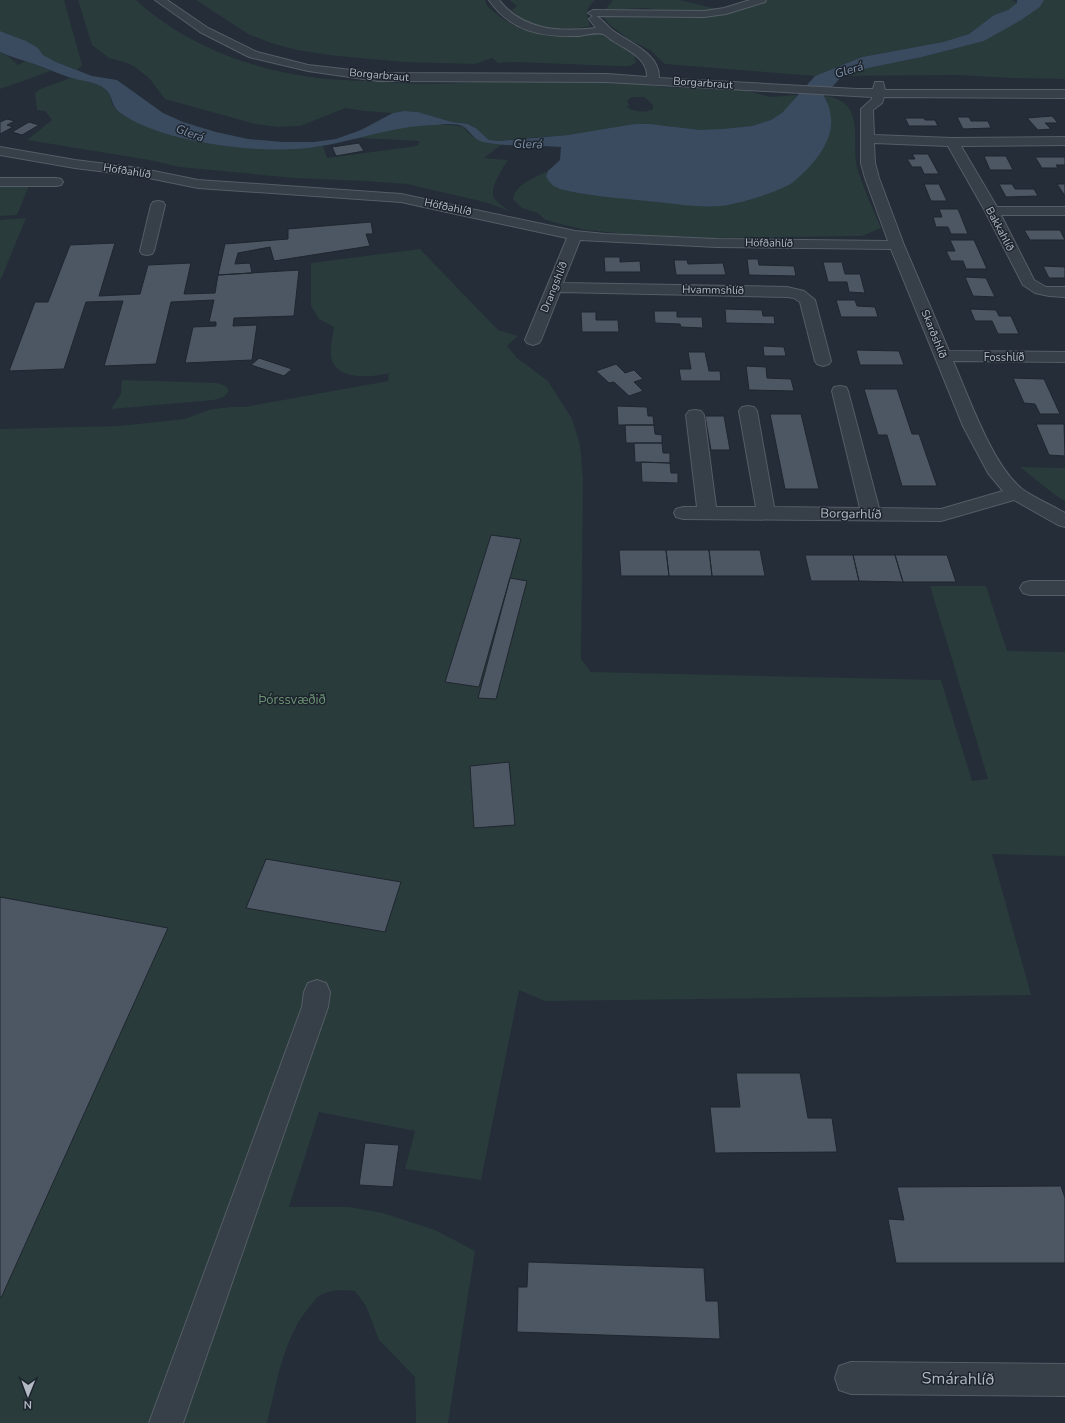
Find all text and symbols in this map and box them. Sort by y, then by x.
water label: Glerá [833,58,866,82]
street label: Borgarbraut [349,65,410,85]
street label: Borgarbraut [673,73,733,93]
water label: Glerá [174,120,207,146]
water label: Glerá [513,136,543,152]
street label: Höfðahlíð [102,160,152,182]
street label: Höfðahlíð [423,195,473,219]
street label: Bakkahlíð [982,204,1018,254]
street label: Höfðahlíð [745,235,793,251]
street label: Drangshlíð [537,259,571,315]
street label: Hvammshlíð [682,282,744,298]
street label: Skarðshlíð [917,307,951,361]
street label: Fosshlíð [984,350,1024,365]
street label: Borgarhlíð [820,504,882,524]
park label: Þórssvæðið [258,691,326,709]
street label: Smárahlíð [922,1367,995,1391]
north arrow [8,1375,48,1415]
text: N [24,1397,32,1412]

